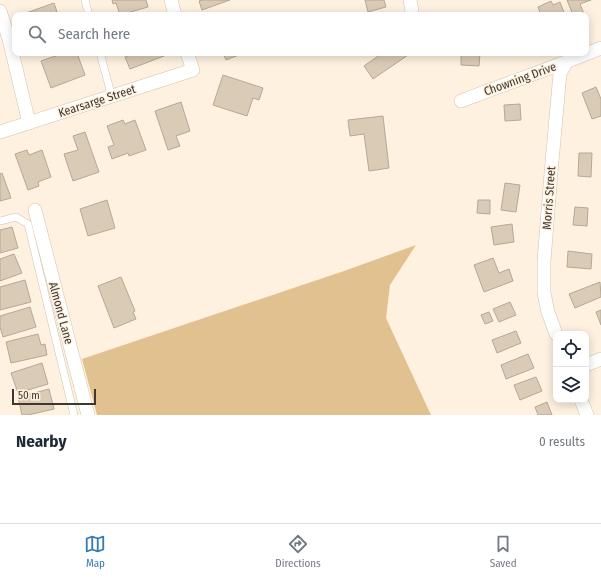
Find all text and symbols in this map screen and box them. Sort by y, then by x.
search box [12,12,589,56]
icon: search [26,23,48,45]
text: Search here [58,25,130,43]
street label: Chowning Drive [482,59,558,99]
street label: Kearsarge Street [57,82,138,120]
street label: Morris Street [540,166,558,230]
street label: Almond Lane [46,280,76,346]
map controls [553,331,589,403]
button: locate [553,331,589,367]
button: layers [553,367,589,403]
scale bar [12,387,96,406]
text: 50 m [18,389,40,402]
text: Nearby [16,431,67,452]
text: 0 results [539,434,585,449]
tab: Map [84,533,106,570]
tab: Directions [275,533,321,570]
tab: Saved [490,533,517,570]

